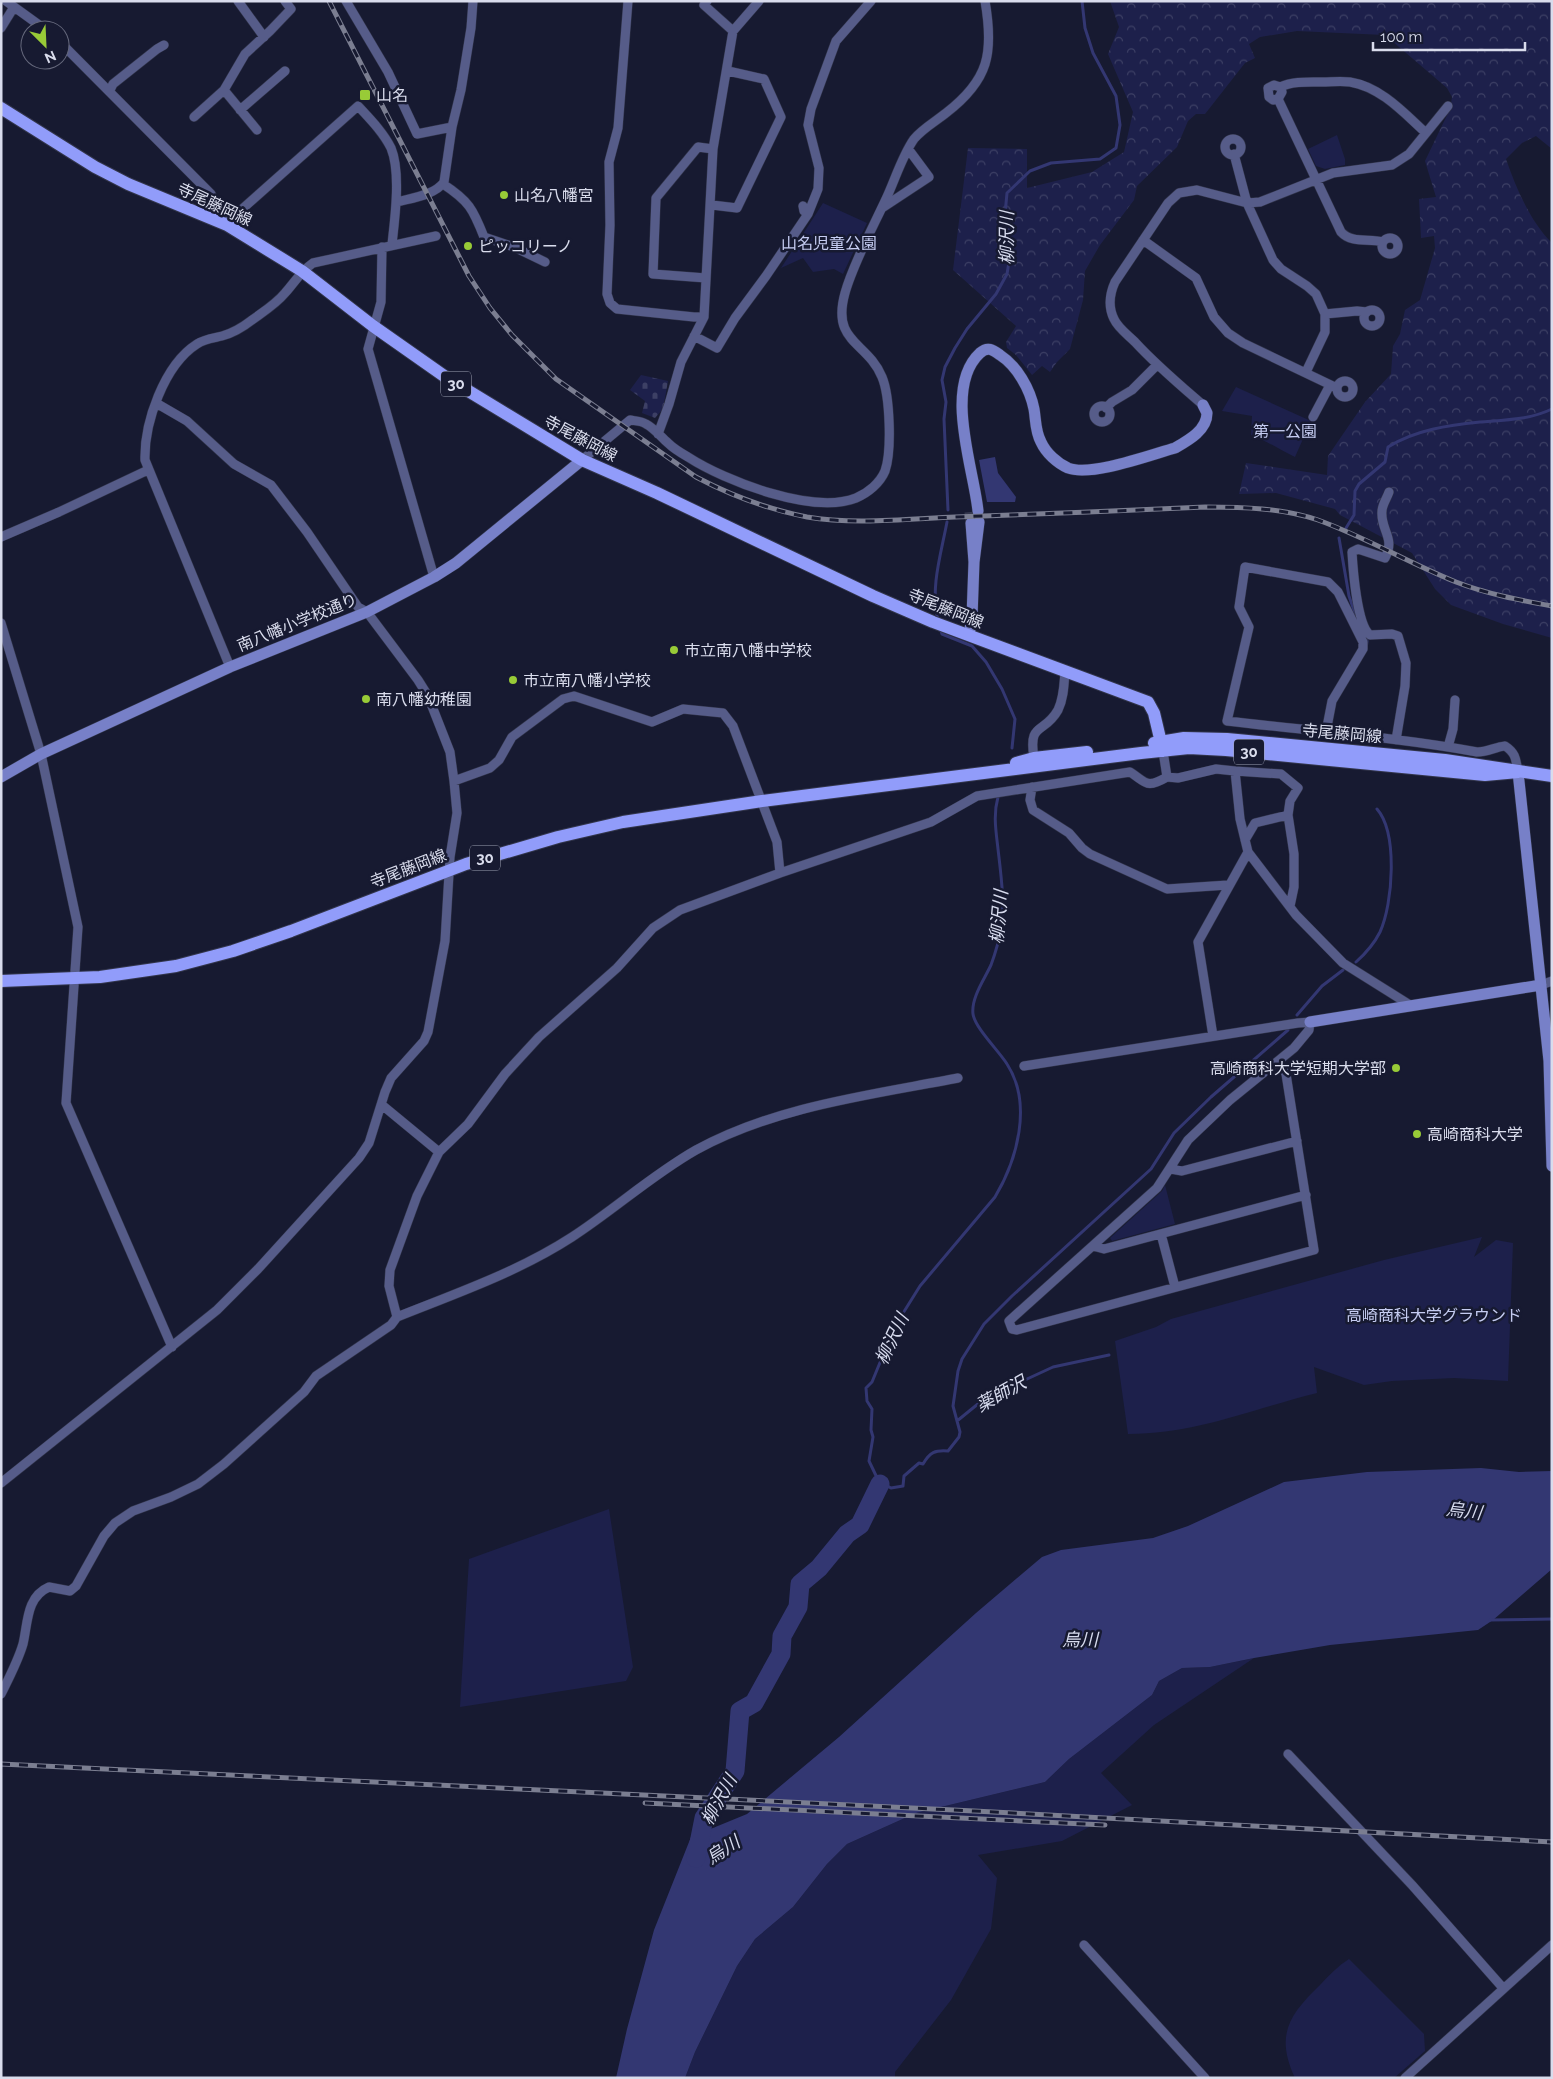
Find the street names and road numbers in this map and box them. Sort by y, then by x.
street label: 寺尾藤岡線 [175,179,255,230]
road number: 30 [441,372,471,396]
street label: 寺尾藤岡線 [541,411,621,466]
street label: 寺尾藤岡線 [905,585,986,632]
street label: 南八幡小学校通り [234,590,360,655]
street label: 寺尾藤岡線 [1301,721,1383,746]
road number: 30 [1234,740,1264,764]
street label: 寺尾藤岡線 [367,845,449,892]
road number: 30 [470,846,500,870]

